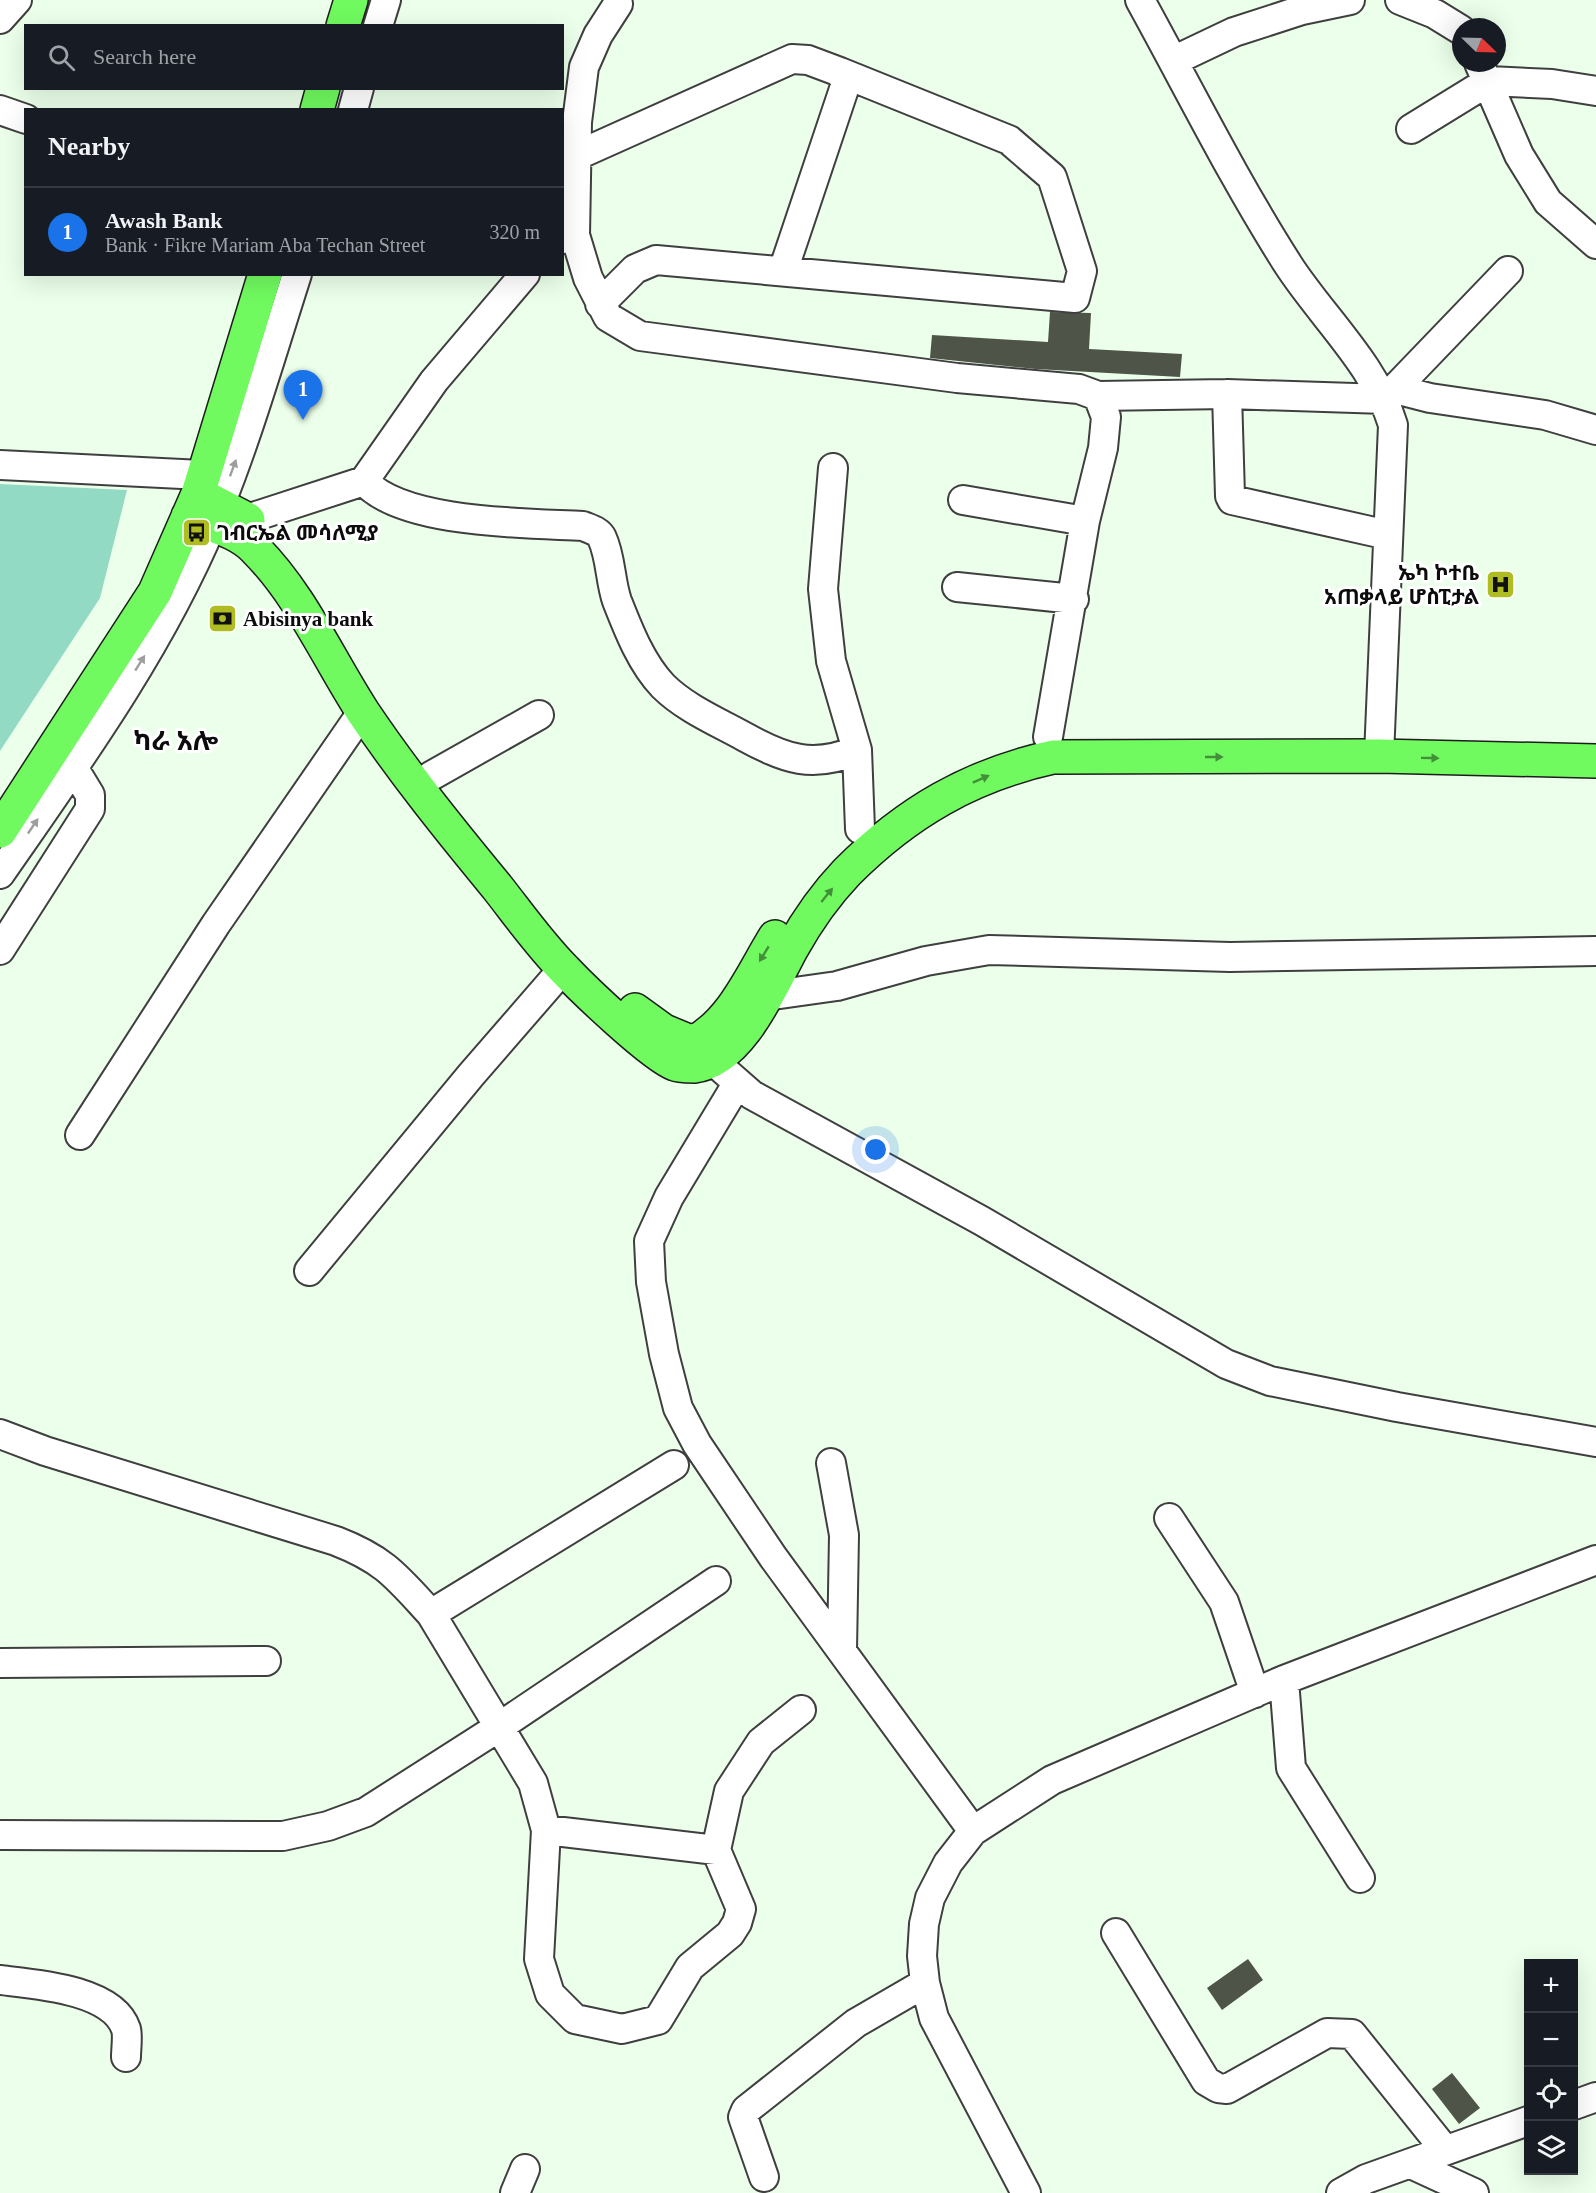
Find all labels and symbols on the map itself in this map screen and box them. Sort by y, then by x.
north arrow [1452,18,1506,72]
pin: 1 [284,370,322,420]
one-way arrow [228,459,238,477]
bus stop icon: ገብርኤል መሳለሚያ [180,517,212,549]
place label: ገብርኤል መሳለሚያ [217,521,379,545]
place label: ኤካ ኮተቤ አጠቃላይ ሆስፒታል [1324,561,1480,609]
hospital icon: ኤካ ኮተቤ አጠቃላይ ሆስፒታል [1484,569,1516,601]
bank icon: Abisinya bank [206,603,238,635]
place label: Abisinya bank [243,607,373,631]
one-way arrow [134,655,145,671]
district label: ካራ አሎ [134,726,219,756]
one-way arrow [1205,752,1224,762]
one-way arrow [1421,753,1440,762]
one-way arrow [972,774,990,783]
one-way arrow [27,818,38,834]
one-way arrow [821,888,833,903]
one-way arrow [758,946,769,962]
your location [861,1135,890,1164]

